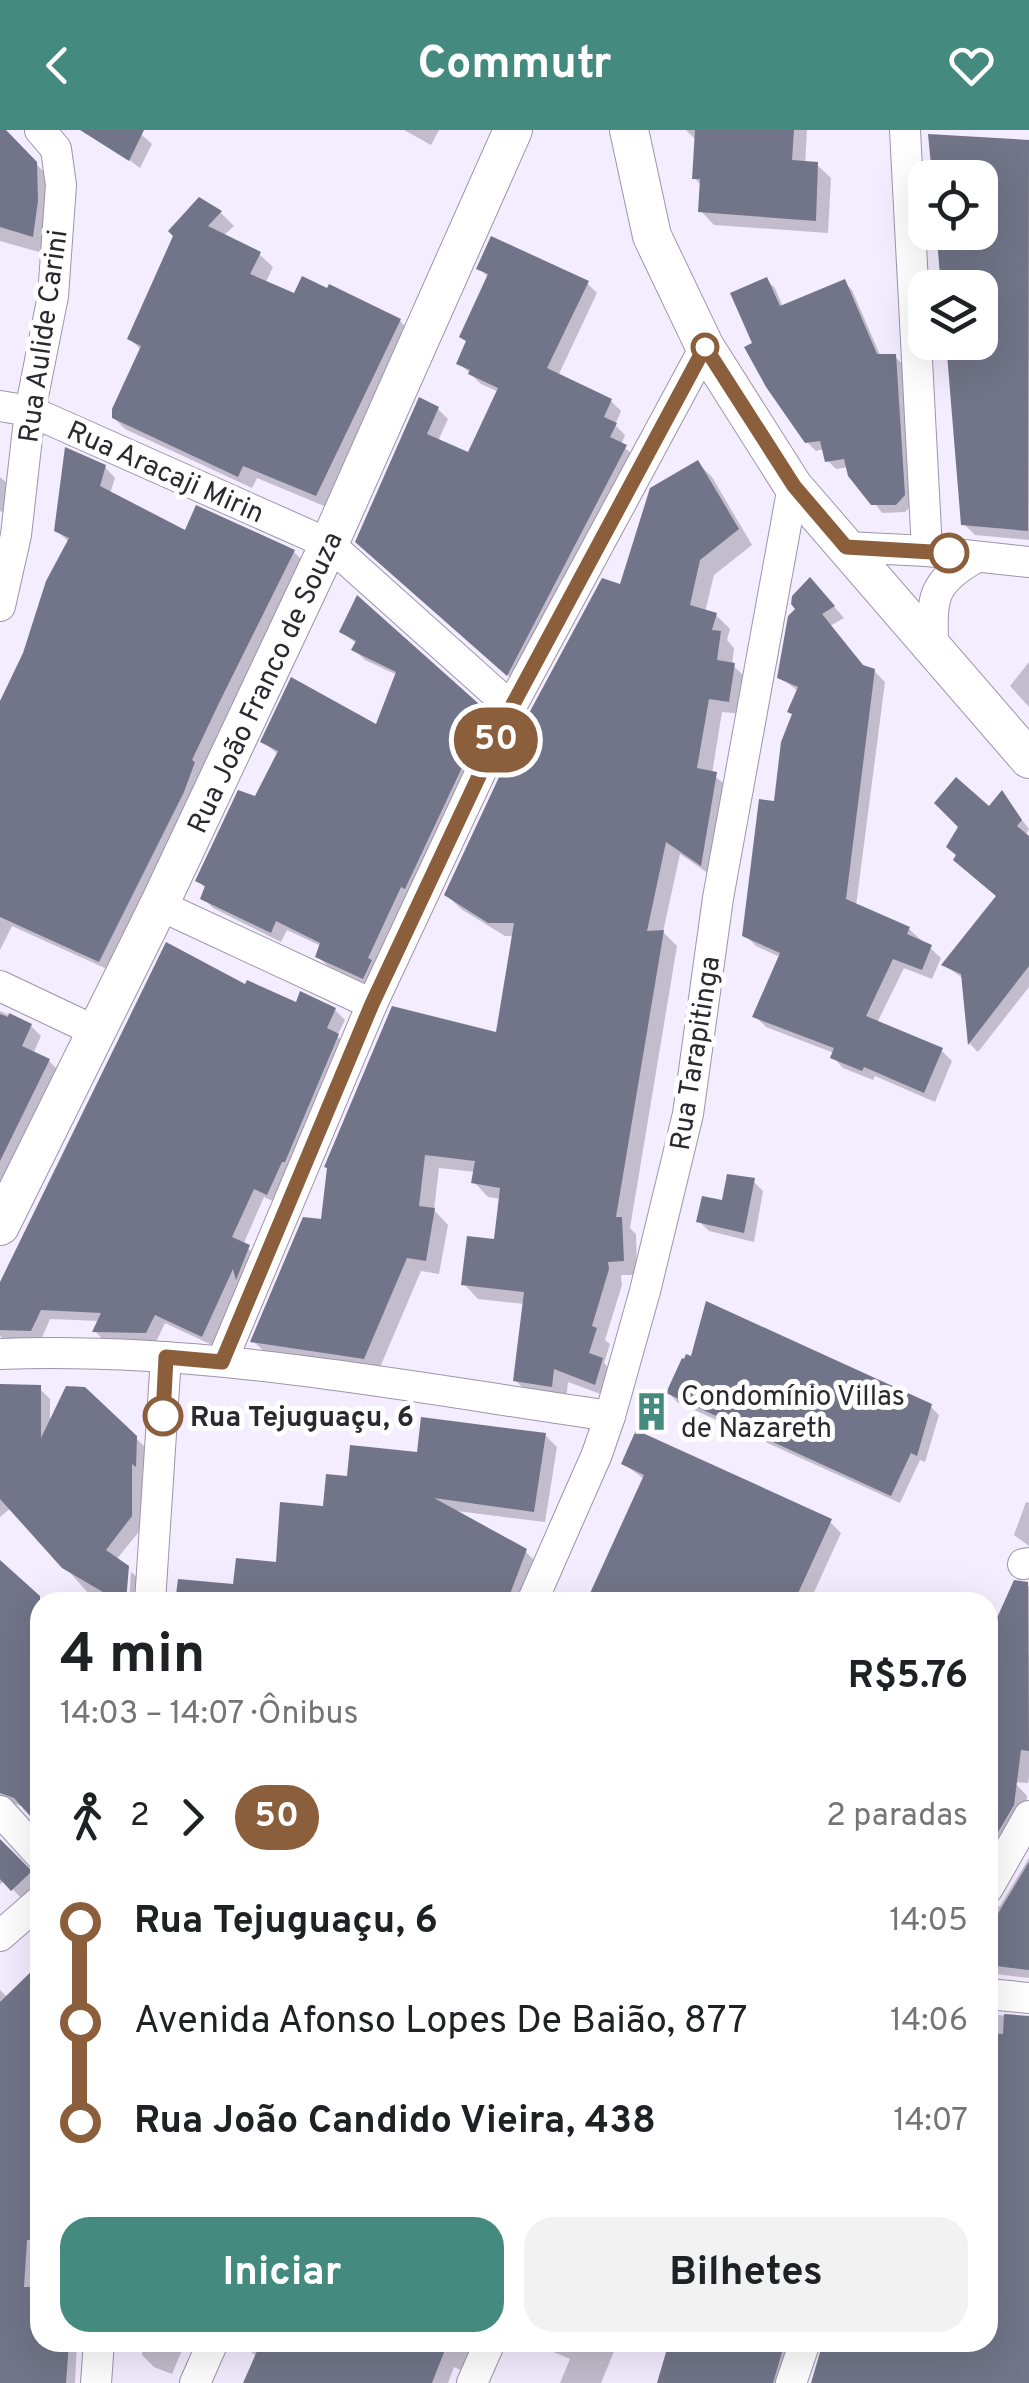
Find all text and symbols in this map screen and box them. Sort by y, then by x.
text: Commutr [418,37,612,94]
icon: back [30,38,85,93]
icon: heart [944,38,999,93]
map controls [908,160,998,360]
button: locate [908,160,998,250]
street label: Rua Aulide Carini [12,228,78,445]
button: layers [908,270,998,360]
unlabelled marker [692,334,718,360]
street label: Rua Aracaji Mirin [61,414,269,533]
street label: Rua João Franco de Souza [181,527,353,840]
unlabelled marker [930,534,968,572]
line badge: 50 [451,708,541,772]
text: 50 [474,718,518,762]
street label: Rua Tarapitinga [664,954,730,1153]
place label: Condomínio Villas de Nazareth [681,1380,905,1448]
building icon: Condomínio Villas de Nazareth [630,1390,672,1432]
marker: Rua Tejuguaçu, 6 [144,1397,182,1435]
place label: Rua Tejuguaçu, 6 [190,1401,414,1437]
text: 4 min [60,1622,205,1692]
text: R$5.76 [848,1653,968,1702]
text: 14:03 – 14:07 · Ônibus [60,1695,359,1735]
icon: walk [60,1790,115,1845]
icon: forward [165,1790,220,1845]
text: 50 [255,1795,299,1839]
text: 2 [130,1797,150,1837]
text: 2 paradas [826,1797,968,1837]
text: Rua Tejuguaçu, 6 [134,1898,438,1947]
text: 14:05 [889,1902,968,1942]
text: Avenida Afonso Lopes De Baião, 877 [134,1998,748,2047]
text: 14:06 [890,2002,968,2042]
text: Rua João Candido Vieira, 438 [134,2098,656,2147]
text: 14:07 [893,2102,968,2142]
button: Iniciar [60,2217,504,2332]
button: Bilhetes [524,2217,968,2332]

